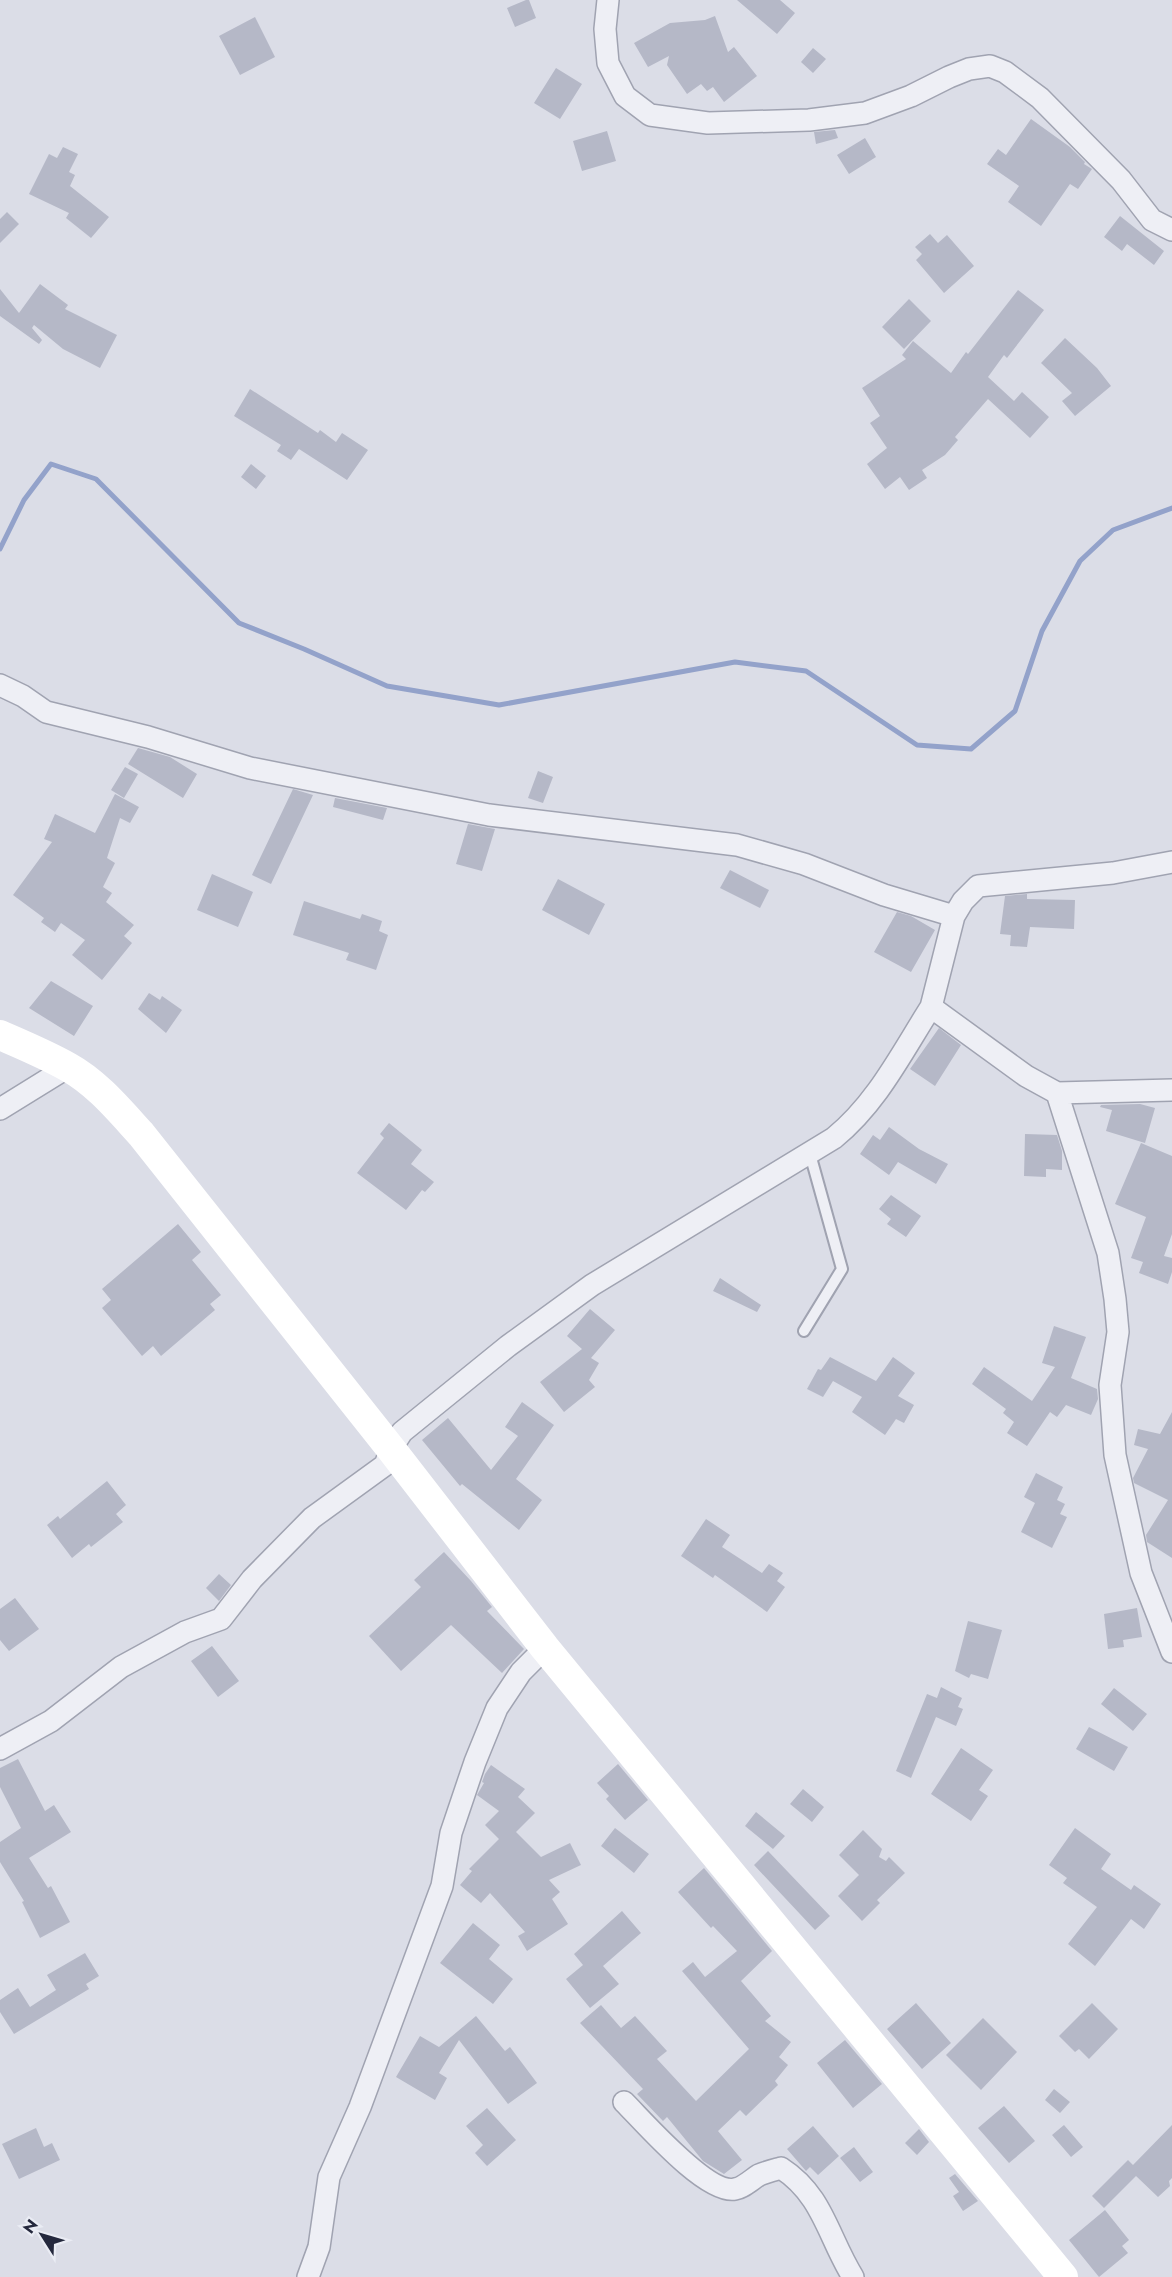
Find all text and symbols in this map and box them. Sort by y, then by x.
north arrow [12,2205,72,2265]
text: N [17,2214,43,2238]

